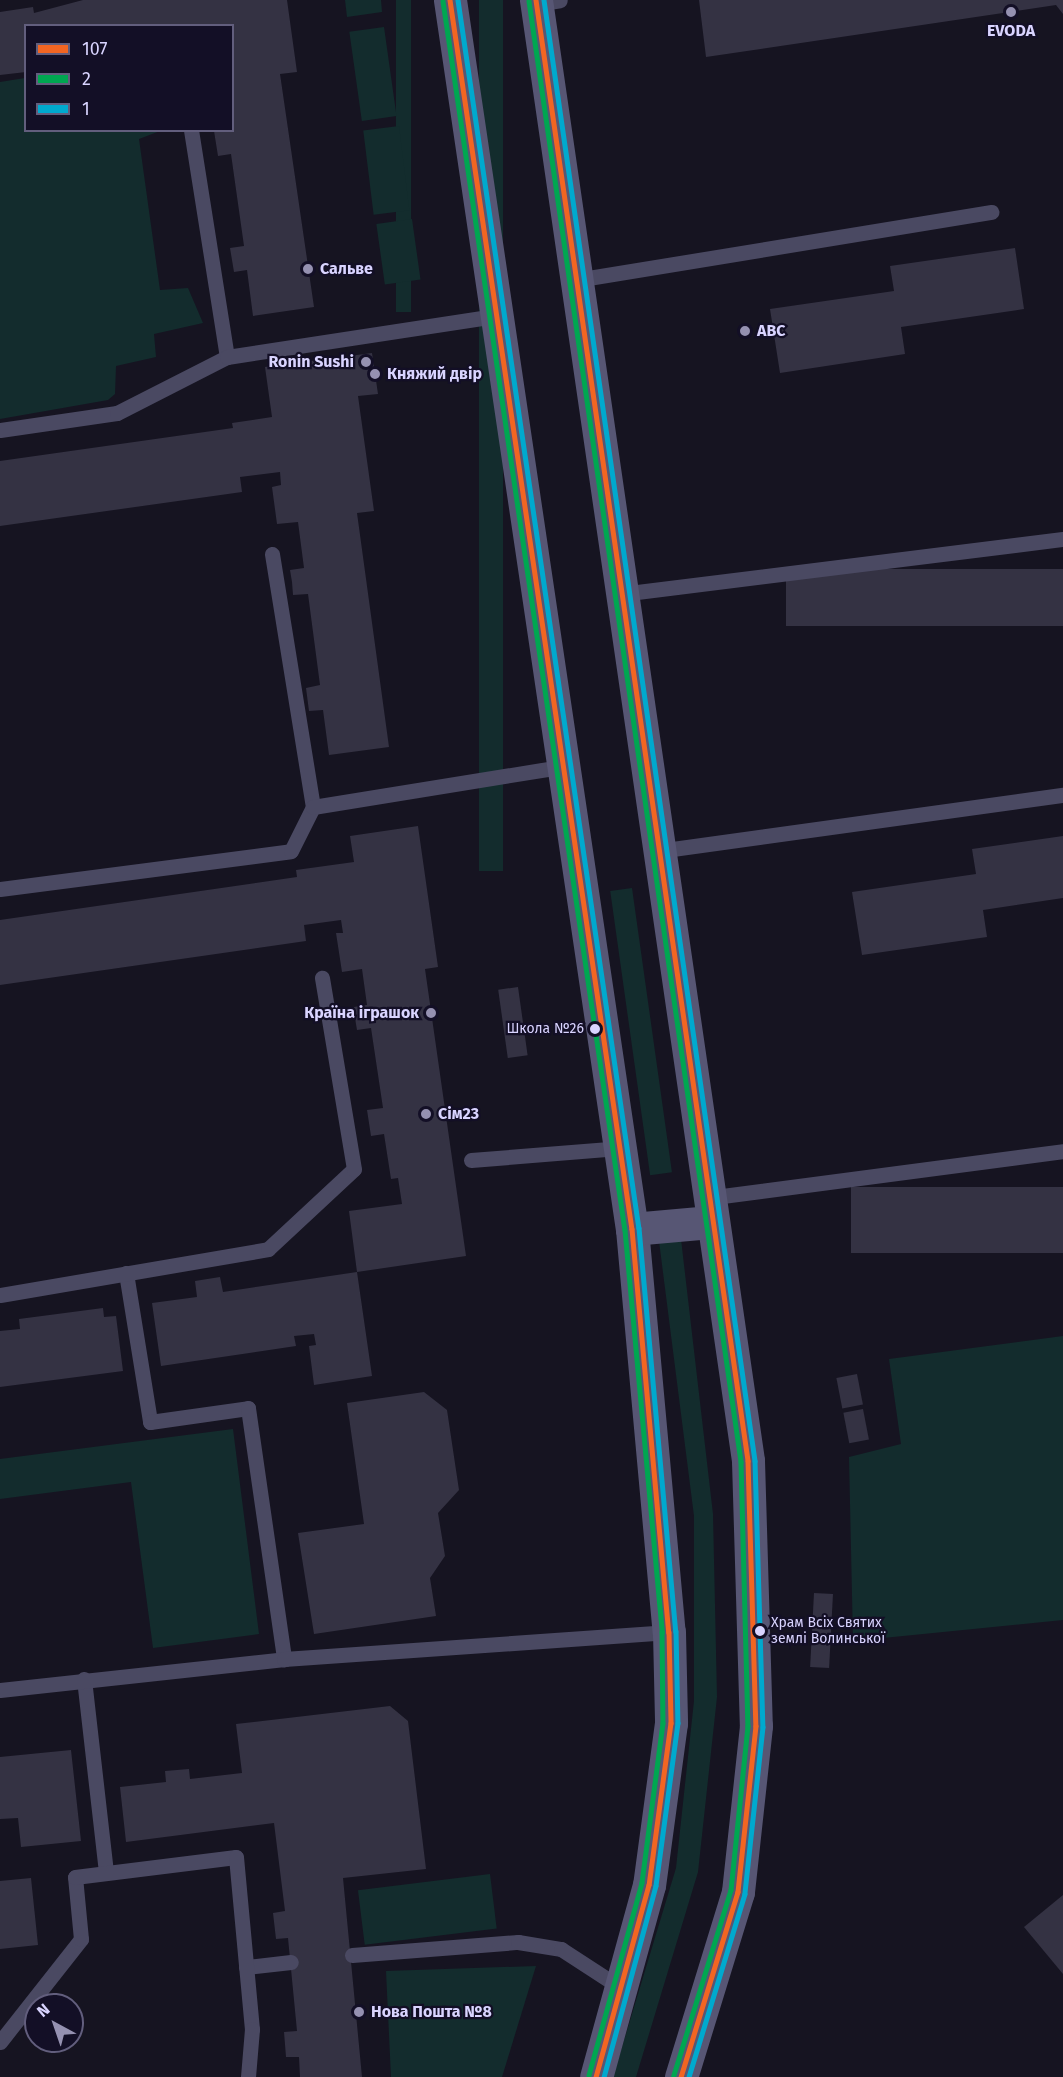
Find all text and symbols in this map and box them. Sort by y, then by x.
marker: EVODA [1004,5,1018,19]
place label: EVODA [987,21,1035,41]
legend [24,24,234,132]
text: 107 [82,38,107,60]
text: 2 [82,68,91,90]
text: 1 [82,98,90,120]
place label: Сальве [320,259,373,279]
marker: Сальве [301,262,315,276]
place label: АВС [757,321,786,341]
marker: АВС [738,324,752,338]
place label: Ronin Sushi [268,352,354,372]
marker: Ronin Sushi [359,355,373,369]
place label: Княжий двір [387,364,482,384]
marker: Княжий двір [368,367,382,381]
place label: Країна іграшок [304,1003,419,1023]
marker: Країна іграшок [424,1006,438,1020]
place label: Школа №26 [506,1021,584,1037]
marker: Школа №26 [589,1023,601,1035]
place label: Сім23 [438,1104,479,1124]
marker: Сім23 [419,1107,433,1121]
place label: Храм Всіх Святих землі Волинської [771,1615,885,1648]
marker: Храм Всіх Святих землі Волинської [754,1625,766,1637]
north arrow [24,1993,84,2053]
text: N [33,2000,54,2021]
place label: Нова Пошта №8 [371,2002,492,2022]
marker: Нова Пошта №8 [352,2005,366,2019]

